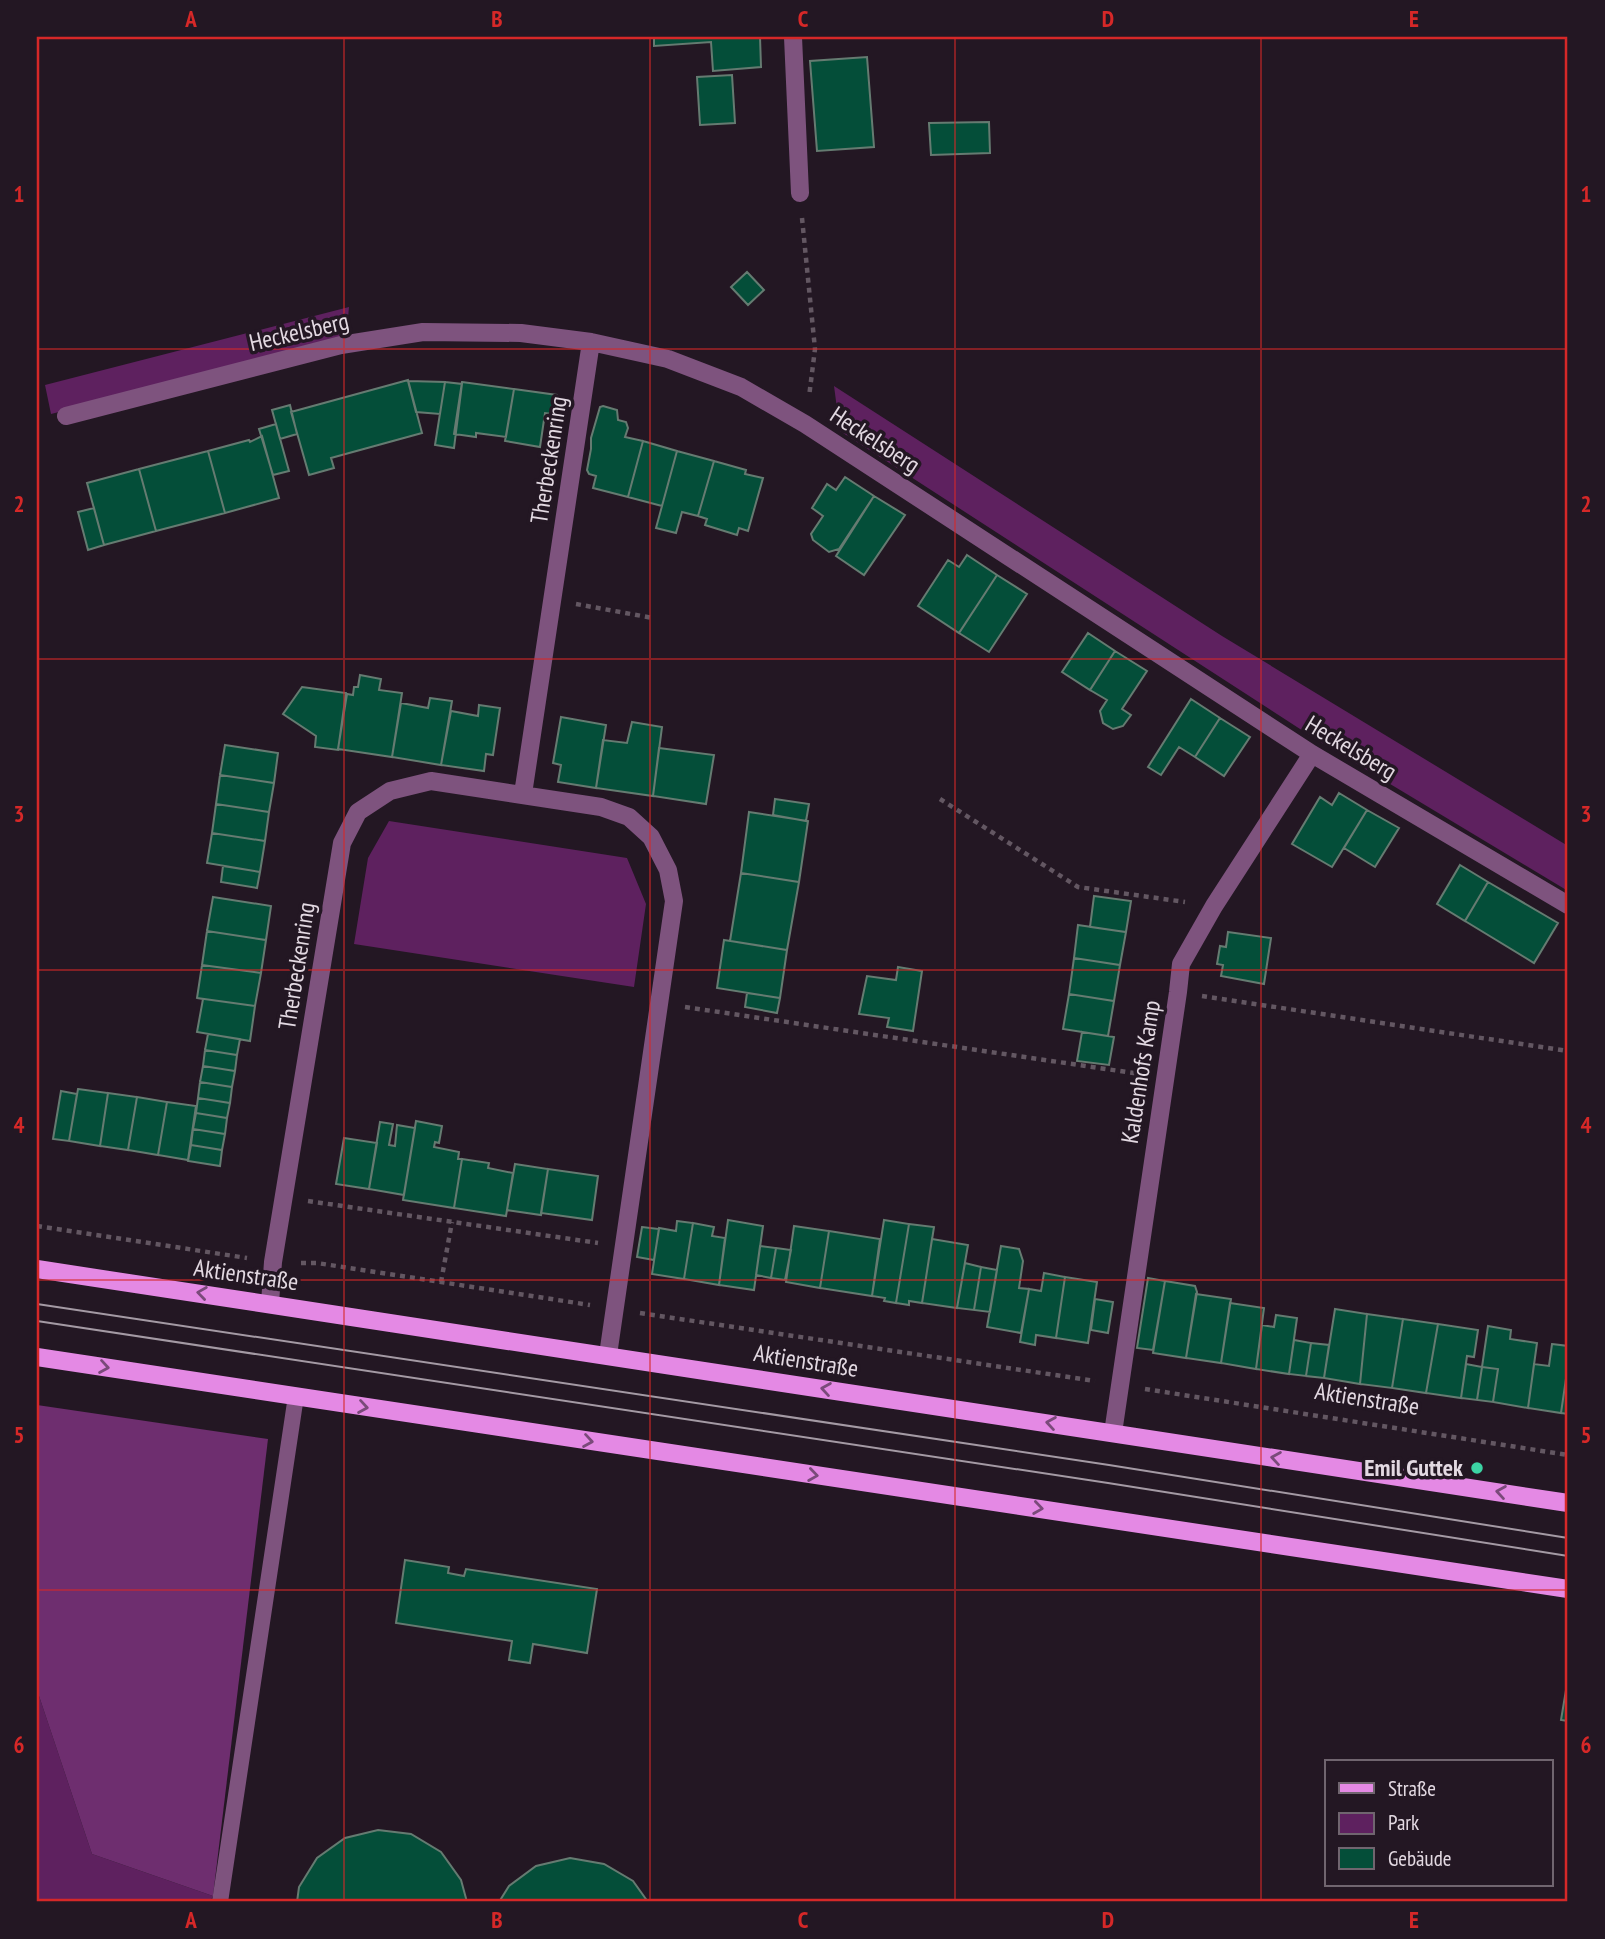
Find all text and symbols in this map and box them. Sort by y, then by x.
text: A [184,4,197,33]
text: B [491,4,503,33]
text: C [798,4,809,33]
text: D [1102,4,1114,33]
text: E [1409,4,1419,33]
text: 1 [14,179,25,208]
text: 1 [1581,179,1592,208]
street label: Heckelsberg [246,305,352,358]
street label: Therbeckenring [523,394,574,526]
street label: Heckelsberg [824,399,926,480]
text: 2 [14,489,25,518]
text: 2 [1581,489,1592,518]
street label: Heckelsberg [1300,708,1403,787]
text: 3 [14,799,25,828]
text: 3 [1581,799,1592,828]
street label: Therbeckenring [271,900,322,1032]
street label: Kaldenhofs Kamp [1114,998,1167,1146]
text: 4 [14,1110,25,1139]
text: 4 [1581,1110,1592,1139]
street label: Aktienstraße [192,1252,300,1297]
one-way arrow [196,1286,208,1301]
street label: Aktienstraße [752,1337,861,1384]
one-way arrow [98,1359,110,1374]
street label: Aktienstraße [1313,1375,1422,1422]
one-way arrow [820,1382,832,1397]
one-way arrow [357,1399,369,1414]
one-way arrow [1045,1416,1057,1431]
text: 5 [14,1420,25,1449]
text: 5 [1581,1420,1592,1449]
one-way arrow [582,1434,594,1449]
one-way arrow [1270,1451,1282,1466]
place label: Emil Guttek [1364,1452,1463,1483]
marker: Emil Guttek [1469,1460,1485,1476]
one-way arrow [807,1467,819,1482]
one-way arrow [1495,1485,1507,1500]
one-way arrow [1032,1500,1044,1515]
text: 6 [14,1730,25,1759]
text: 6 [1581,1730,1592,1759]
legend [1325,1760,1552,1886]
text: Straße [1388,1775,1436,1802]
text: Park [1388,1809,1419,1836]
text: Gebäude [1388,1845,1451,1872]
text: A [184,1905,197,1934]
text: B [491,1905,503,1934]
text: C [798,1905,809,1934]
text: D [1102,1905,1114,1934]
text: E [1409,1905,1419,1934]

